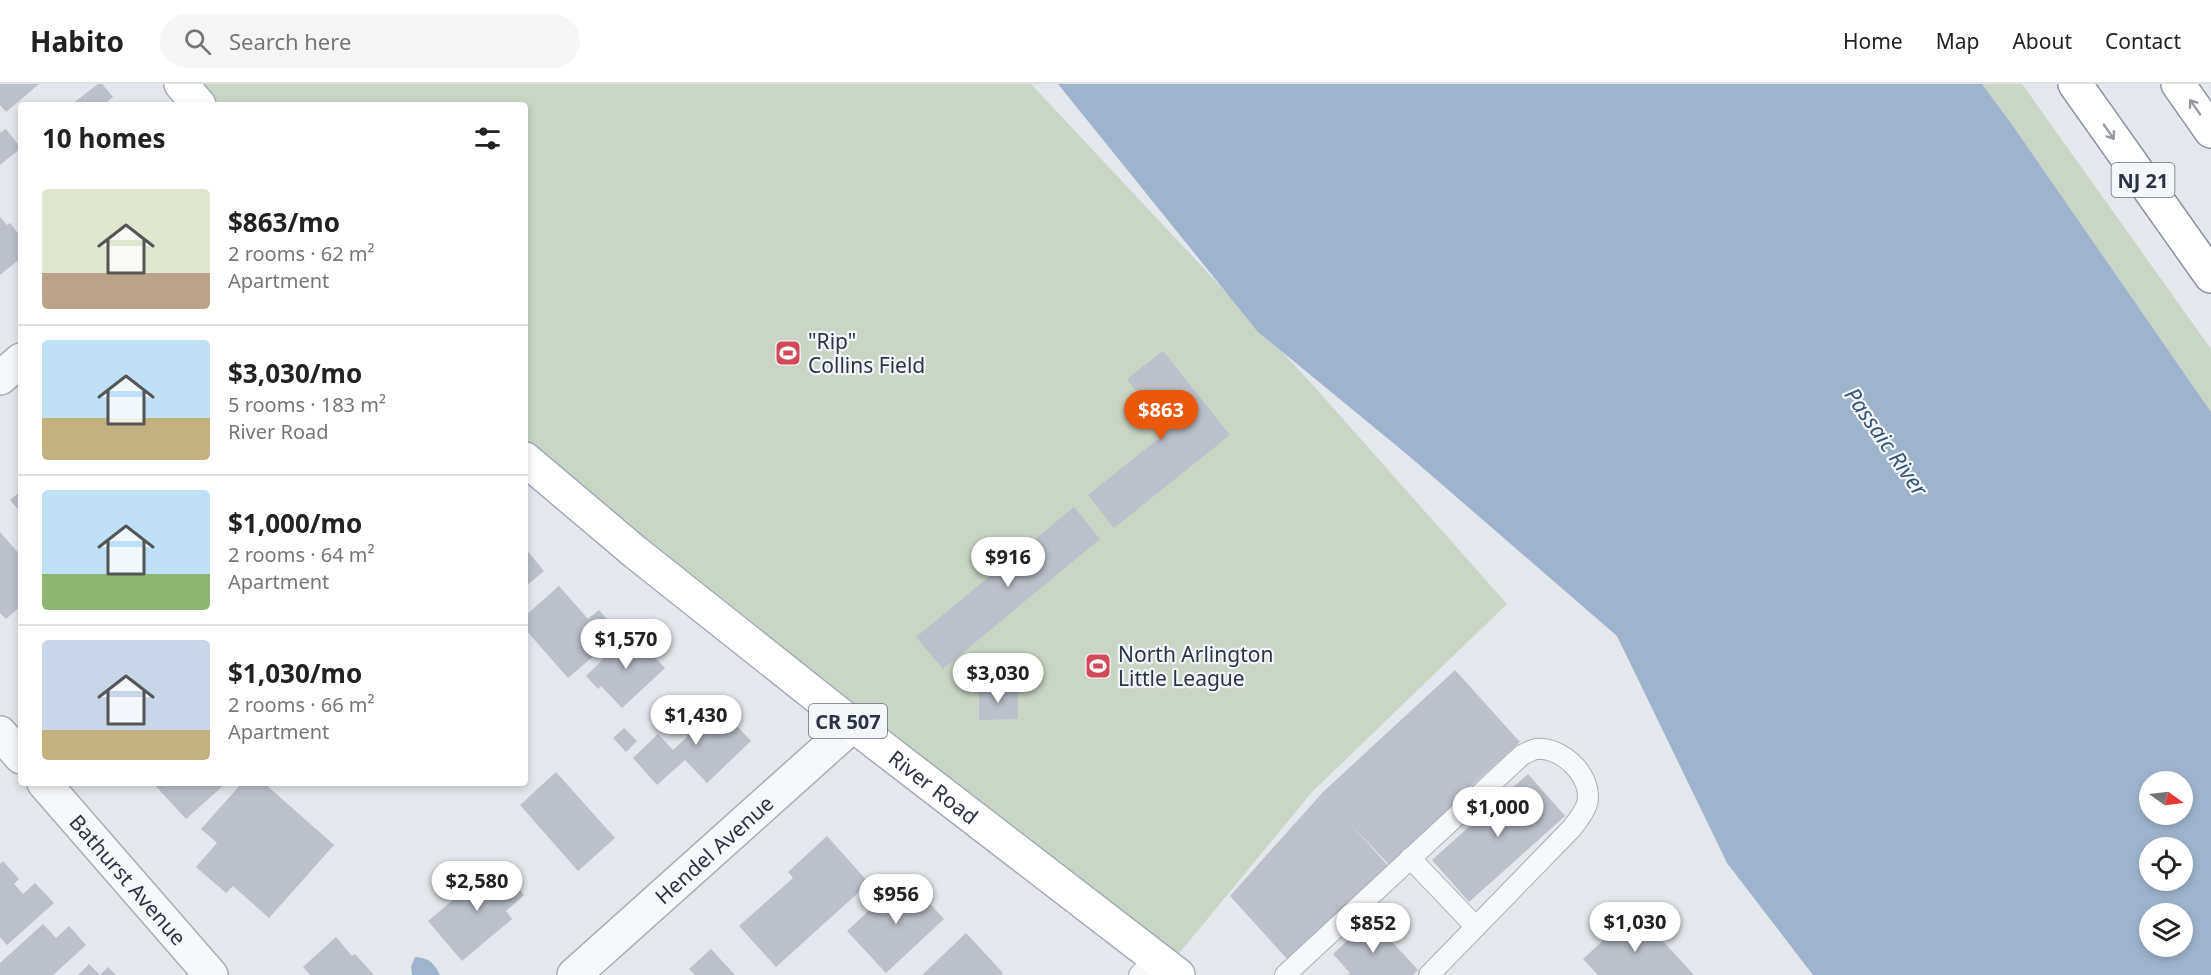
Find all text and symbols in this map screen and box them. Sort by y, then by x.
search box [160,14,580,68]
text: Habito [30,22,124,60]
icon: search [181,25,214,58]
text: Search here [229,26,351,56]
text: Home [1843,27,1903,55]
text: Map [1936,27,1979,55]
text: About [2012,27,2072,55]
text: Contact [2105,27,2181,55]
one-way arrow [2188,100,2201,116]
text: 10 homes [42,120,166,156]
icon: filters [471,122,504,155]
one-way arrow [2103,123,2115,139]
road number: NJ 21 [2112,163,2174,197]
text: $863/mo [228,204,340,240]
icon: home [90,213,162,285]
text: 2 rooms · 62 m² [228,240,375,267]
text: Apartment [228,267,329,294]
place label: "Rip" Collins Field [808,327,925,379]
sports icon: "Rip" Collins Field [773,338,803,368]
text: $3,030/mo [228,355,362,391]
icon: home [90,364,162,436]
water label: Passaic River [1839,381,1936,502]
pin: $863 [1125,390,1197,441]
text: 5 rooms · 183 m² [228,391,386,418]
text: $863 [1138,396,1184,423]
text: River Road [228,418,329,445]
text: $1,000/mo [228,505,362,541]
icon: home [90,514,162,586]
pin: $916 [972,537,1044,588]
text: 2 rooms · 64 m² [228,541,375,568]
text: $916 [985,543,1031,570]
text: Apartment [228,568,329,595]
pin: $1,570 [577,619,675,670]
text: $1,570 [595,625,657,652]
place label: North Arlington Little League [1118,640,1273,692]
sports icon: North Arlington Little League [1083,651,1113,681]
pin: $3,030 [949,653,1047,704]
text: $1,030/mo [228,655,362,691]
text: $3,030 [967,659,1029,686]
icon: home [90,664,162,736]
text: 2 rooms · 66 m² [228,691,375,718]
pin: $1,430 [647,695,745,746]
text: $1,430 [665,701,727,728]
road number: CR 507 [809,704,887,738]
text: Apartment [228,718,329,745]
street label: River Road [883,744,984,830]
north arrow [2139,771,2193,825]
map controls [2139,771,2193,957]
pin: $1,000 [1449,787,1547,838]
street label: Hendel Avenue [649,789,779,910]
text: $1,000 [1467,793,1529,820]
street label: Bathurst Avenue [63,808,193,951]
button: locate [2139,837,2193,891]
pin: $2,580 [428,861,526,912]
text: $2,580 [446,867,508,894]
pin: $956 [860,874,932,925]
text: $956 [873,880,919,907]
pin: $1,030 [1586,902,1684,953]
pin: $852 [1337,903,1409,954]
button: layers [2139,903,2193,957]
text: $1,030 [1604,908,1666,935]
text: $852 [1350,909,1396,936]

